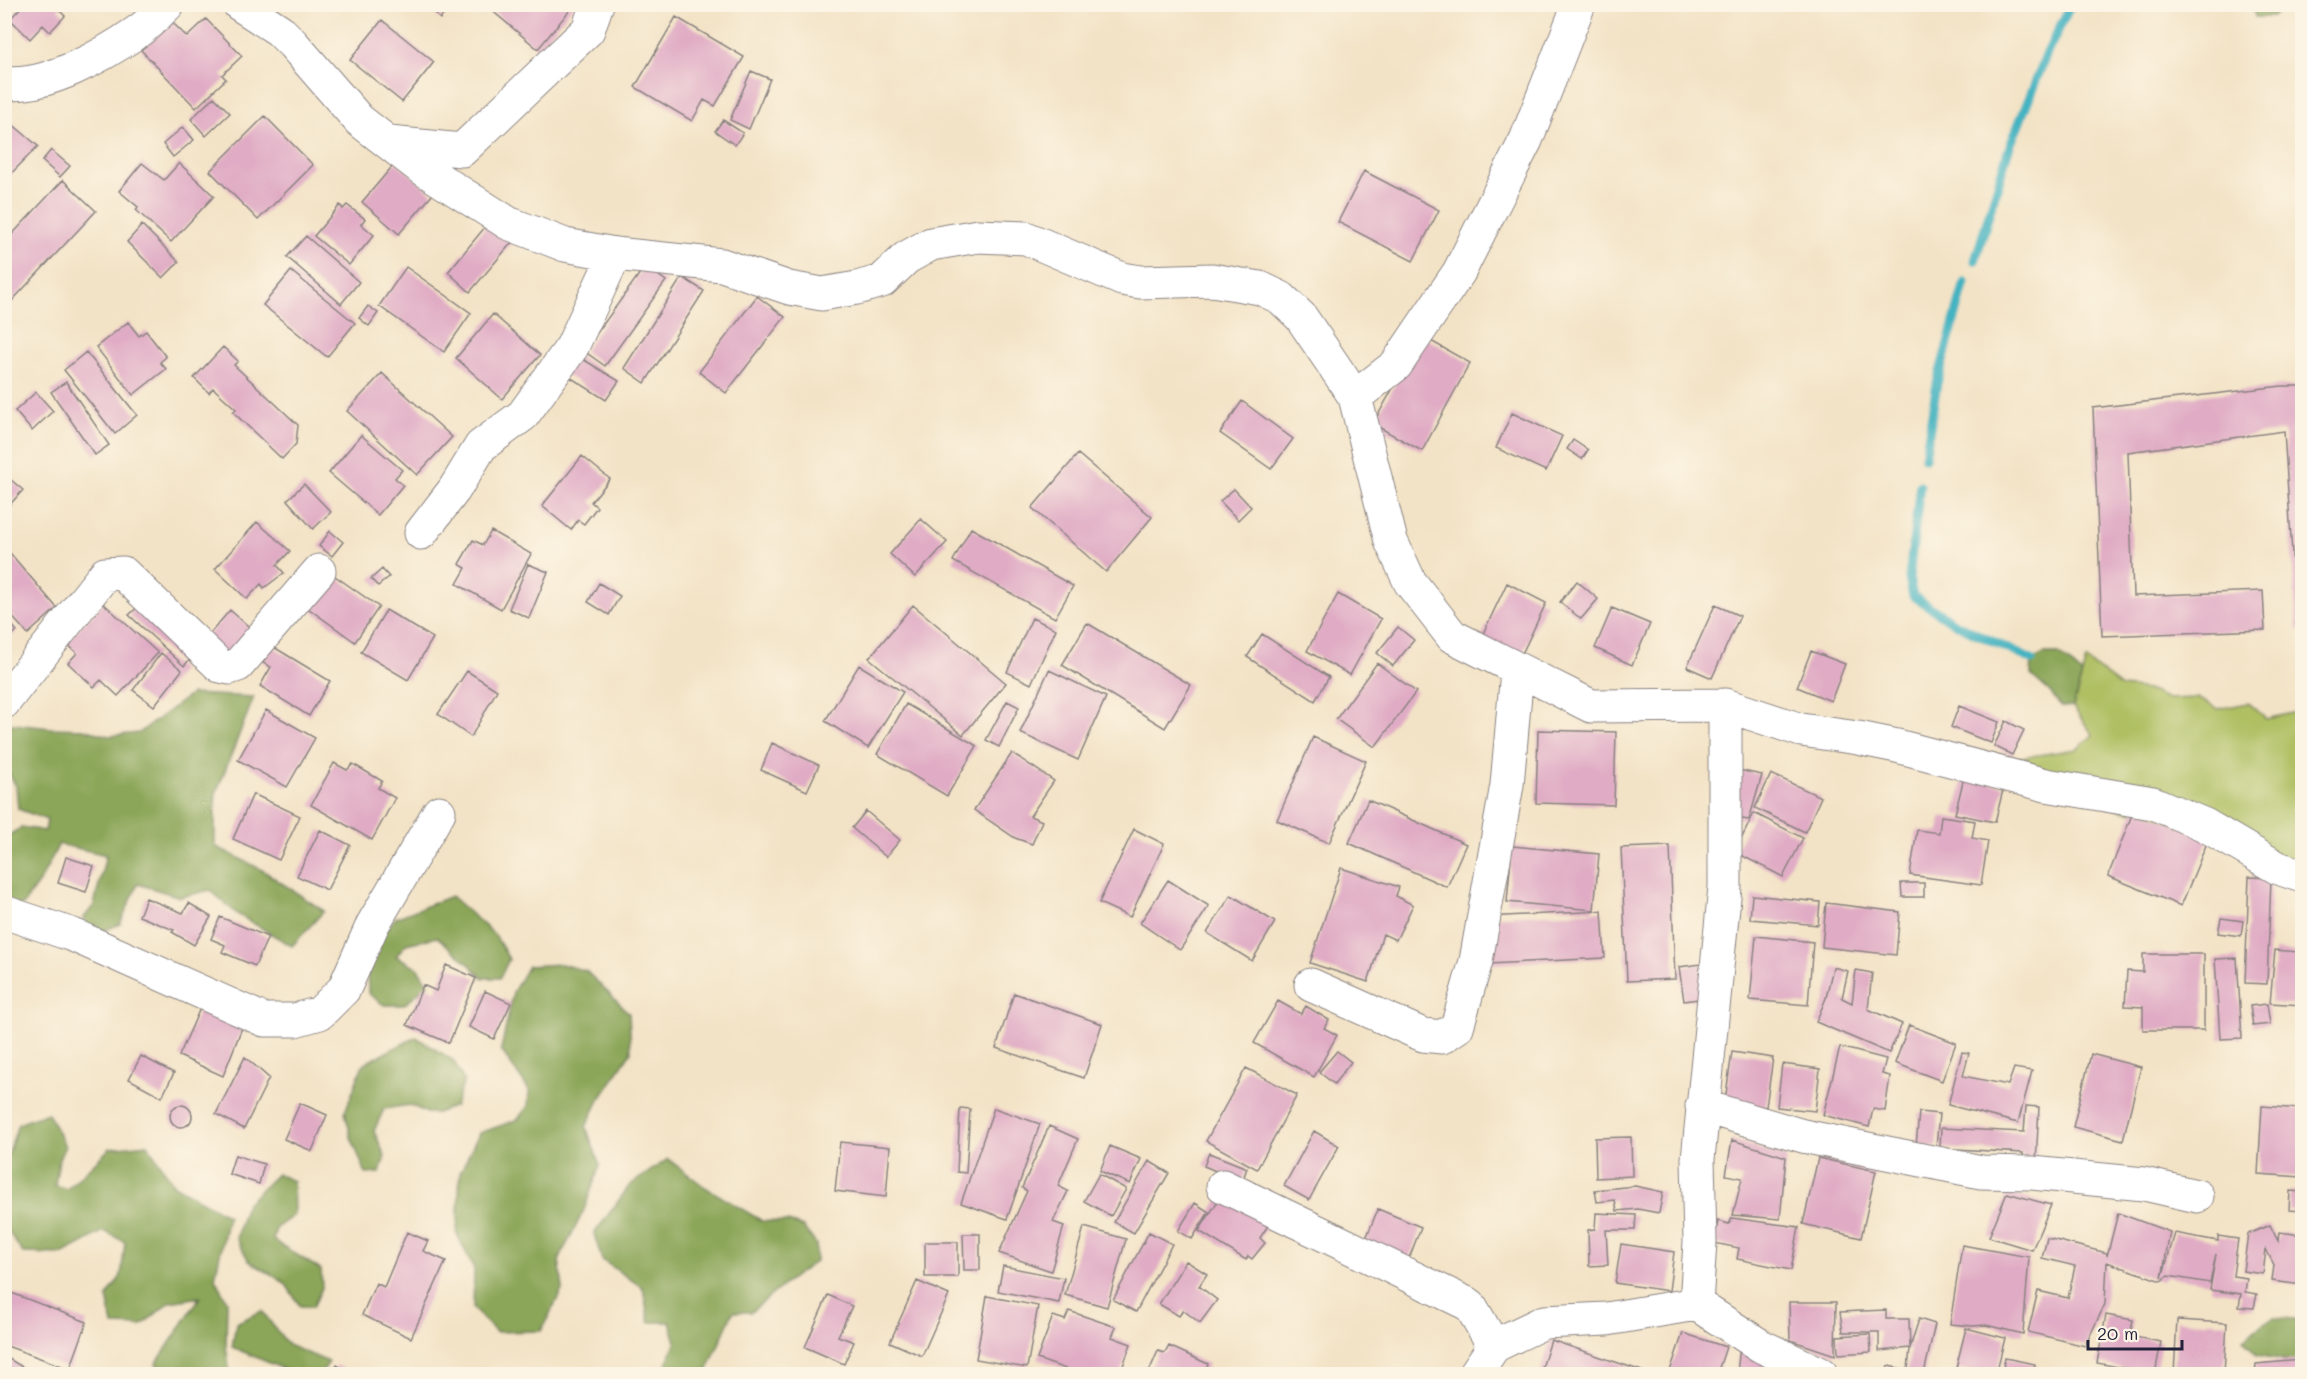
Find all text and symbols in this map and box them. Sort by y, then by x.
scale bar [2088,1313,2182,1351]
text: 20 m [2097,1321,2138,1345]

